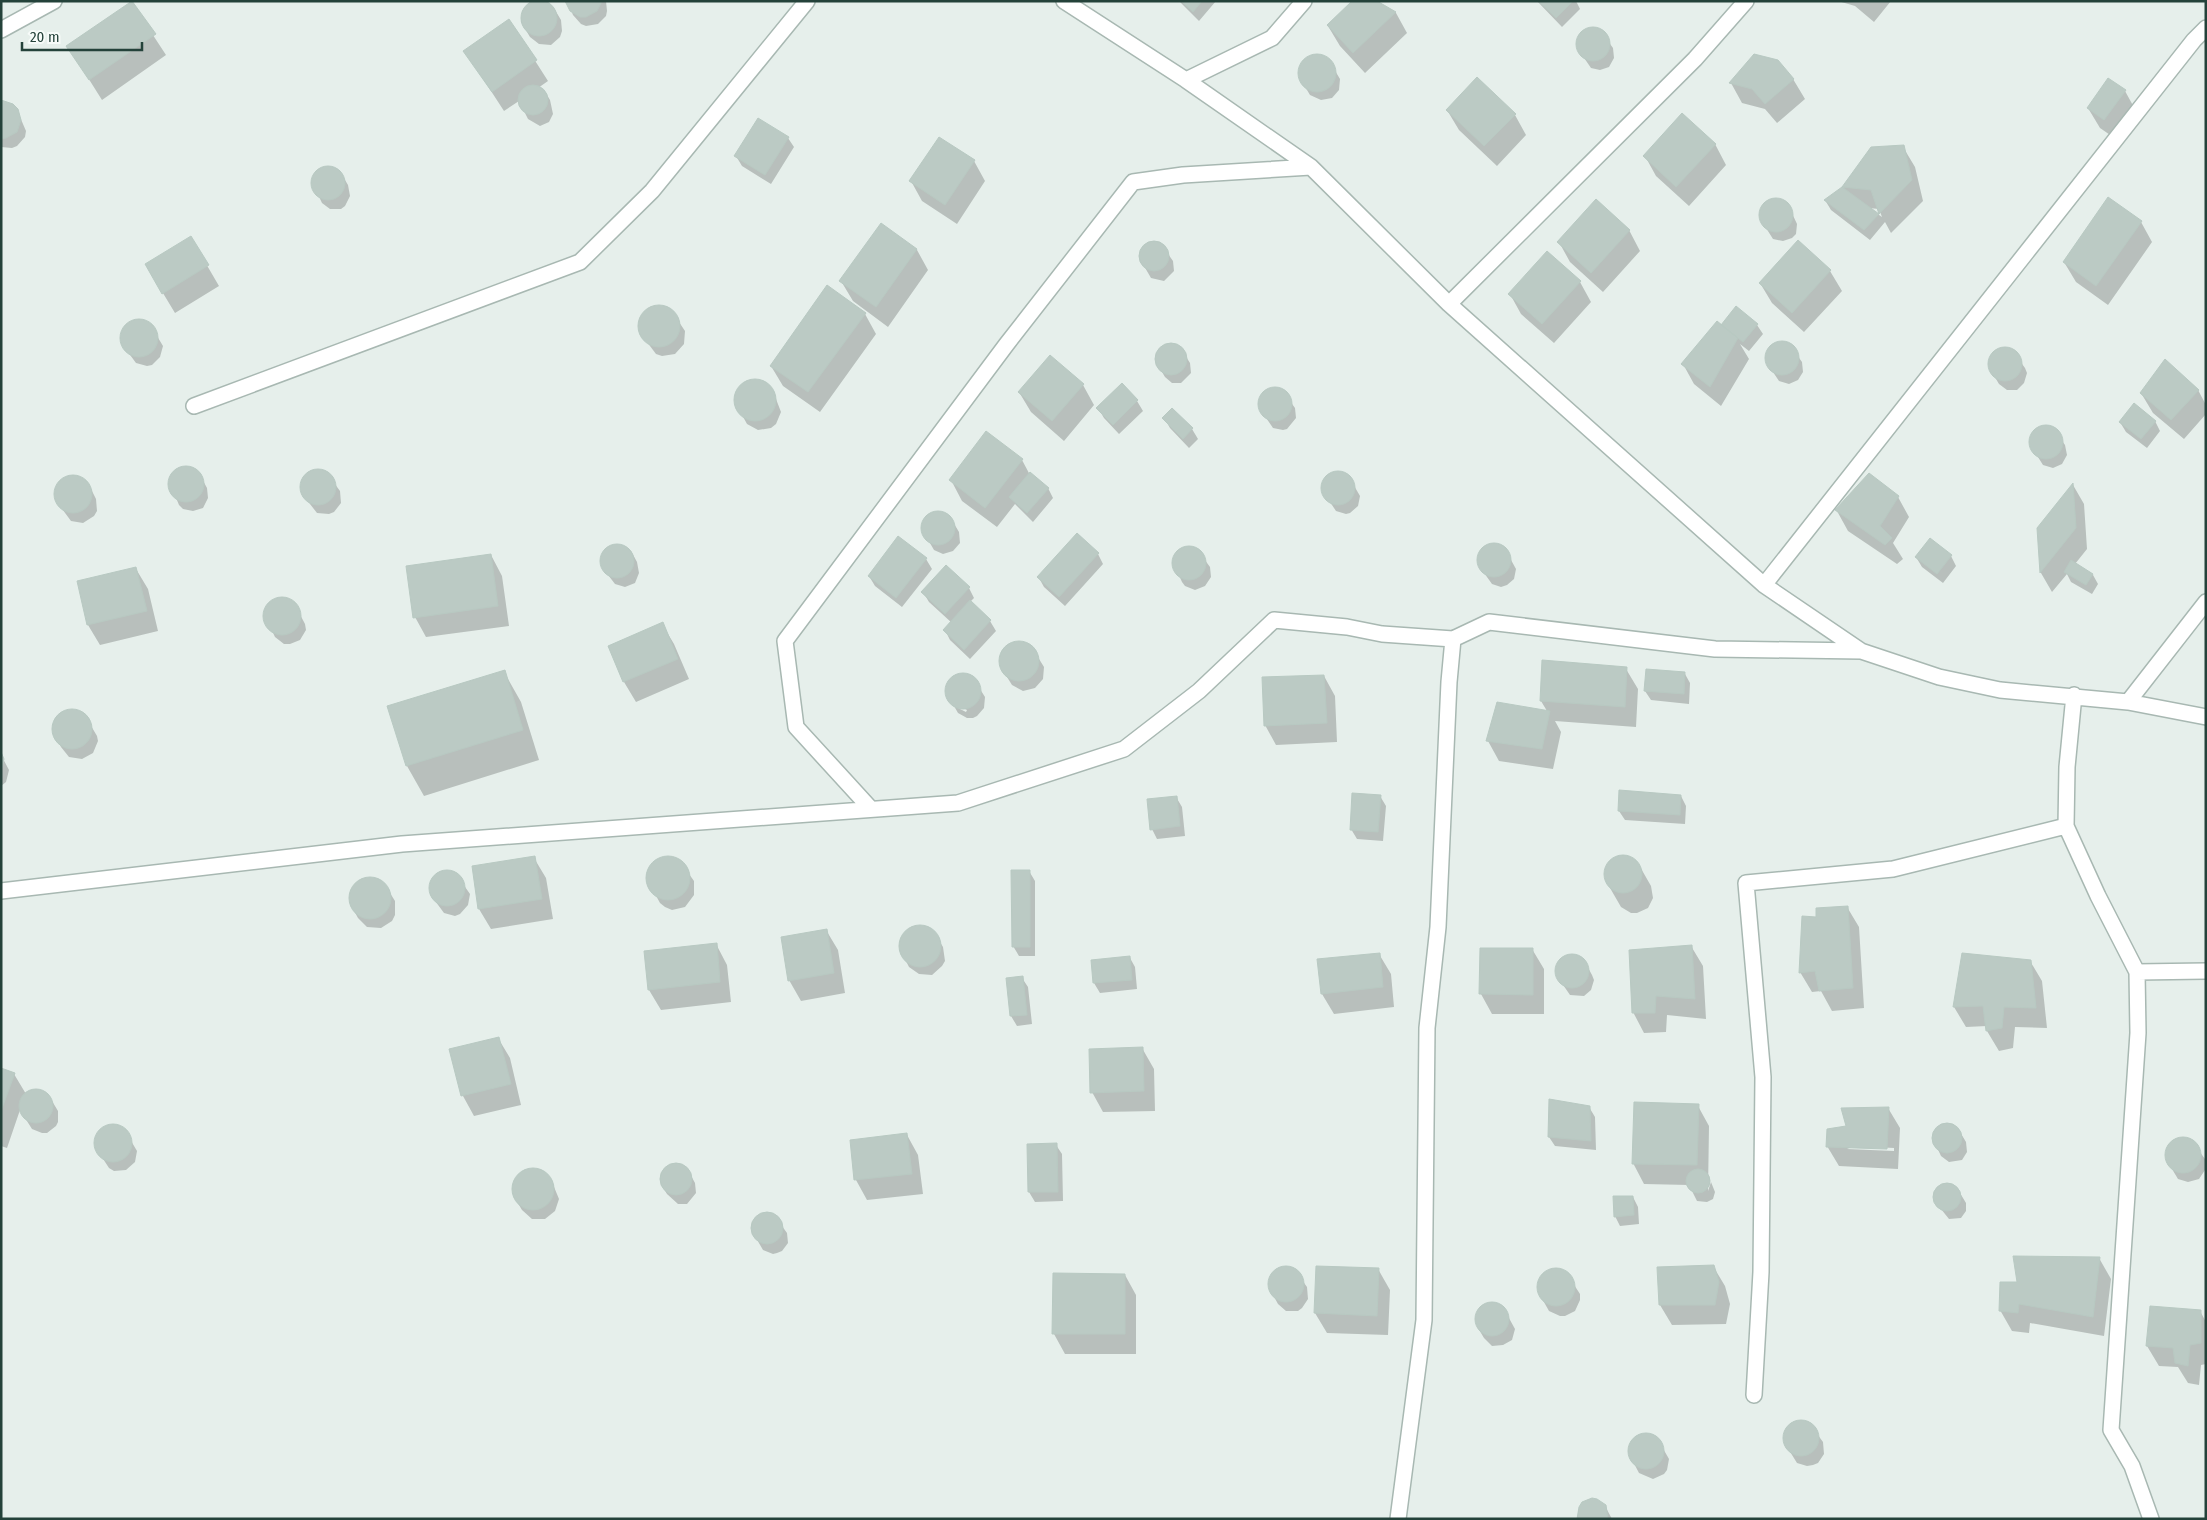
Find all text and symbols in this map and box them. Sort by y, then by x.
scale bar [22,20,142,52]
text: 20 m [30,28,60,46]

